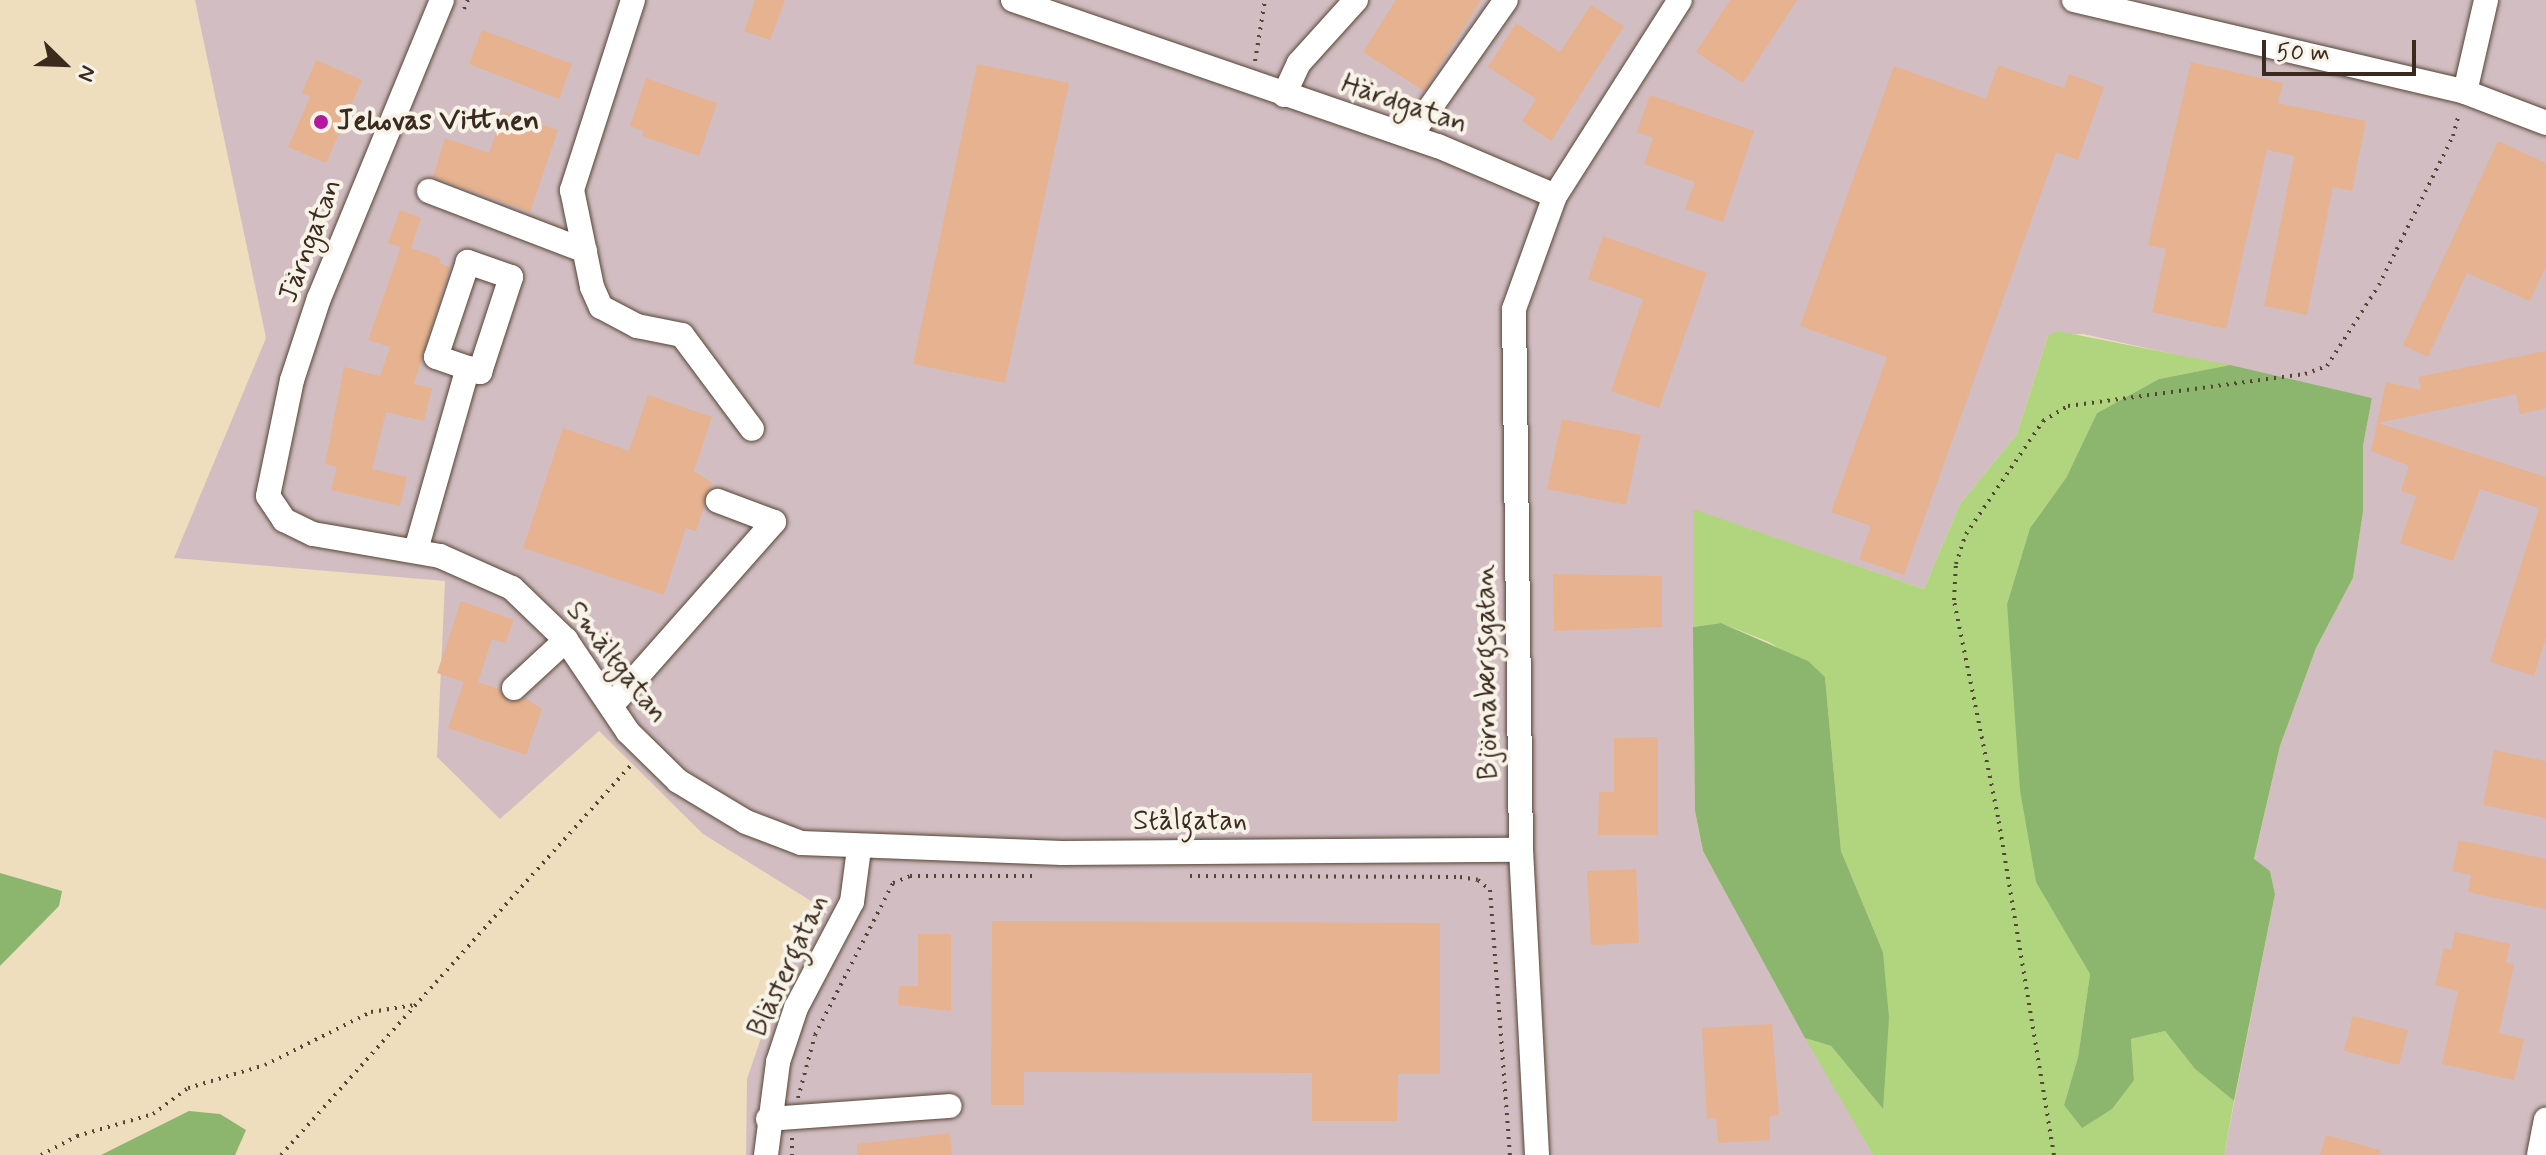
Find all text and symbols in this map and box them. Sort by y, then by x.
north arrow [24,24,104,104]
scale bar [2266,24,2420,74]
text: 50 m [2276,38,2330,69]
text: N [70,61,102,86]
street label: Härdgatan [1337,68,1471,142]
place label: Jehovas Vittnen [337,105,536,139]
marker: Jehovas Vittnen [312,113,330,131]
street label: Järngatan [272,175,350,307]
street label: Björnabergsgatan [1469,564,1507,780]
street label: Smältgatan [558,595,674,731]
street label: Stålgatan [1133,805,1247,839]
street label: Blästergatan [741,890,837,1042]

